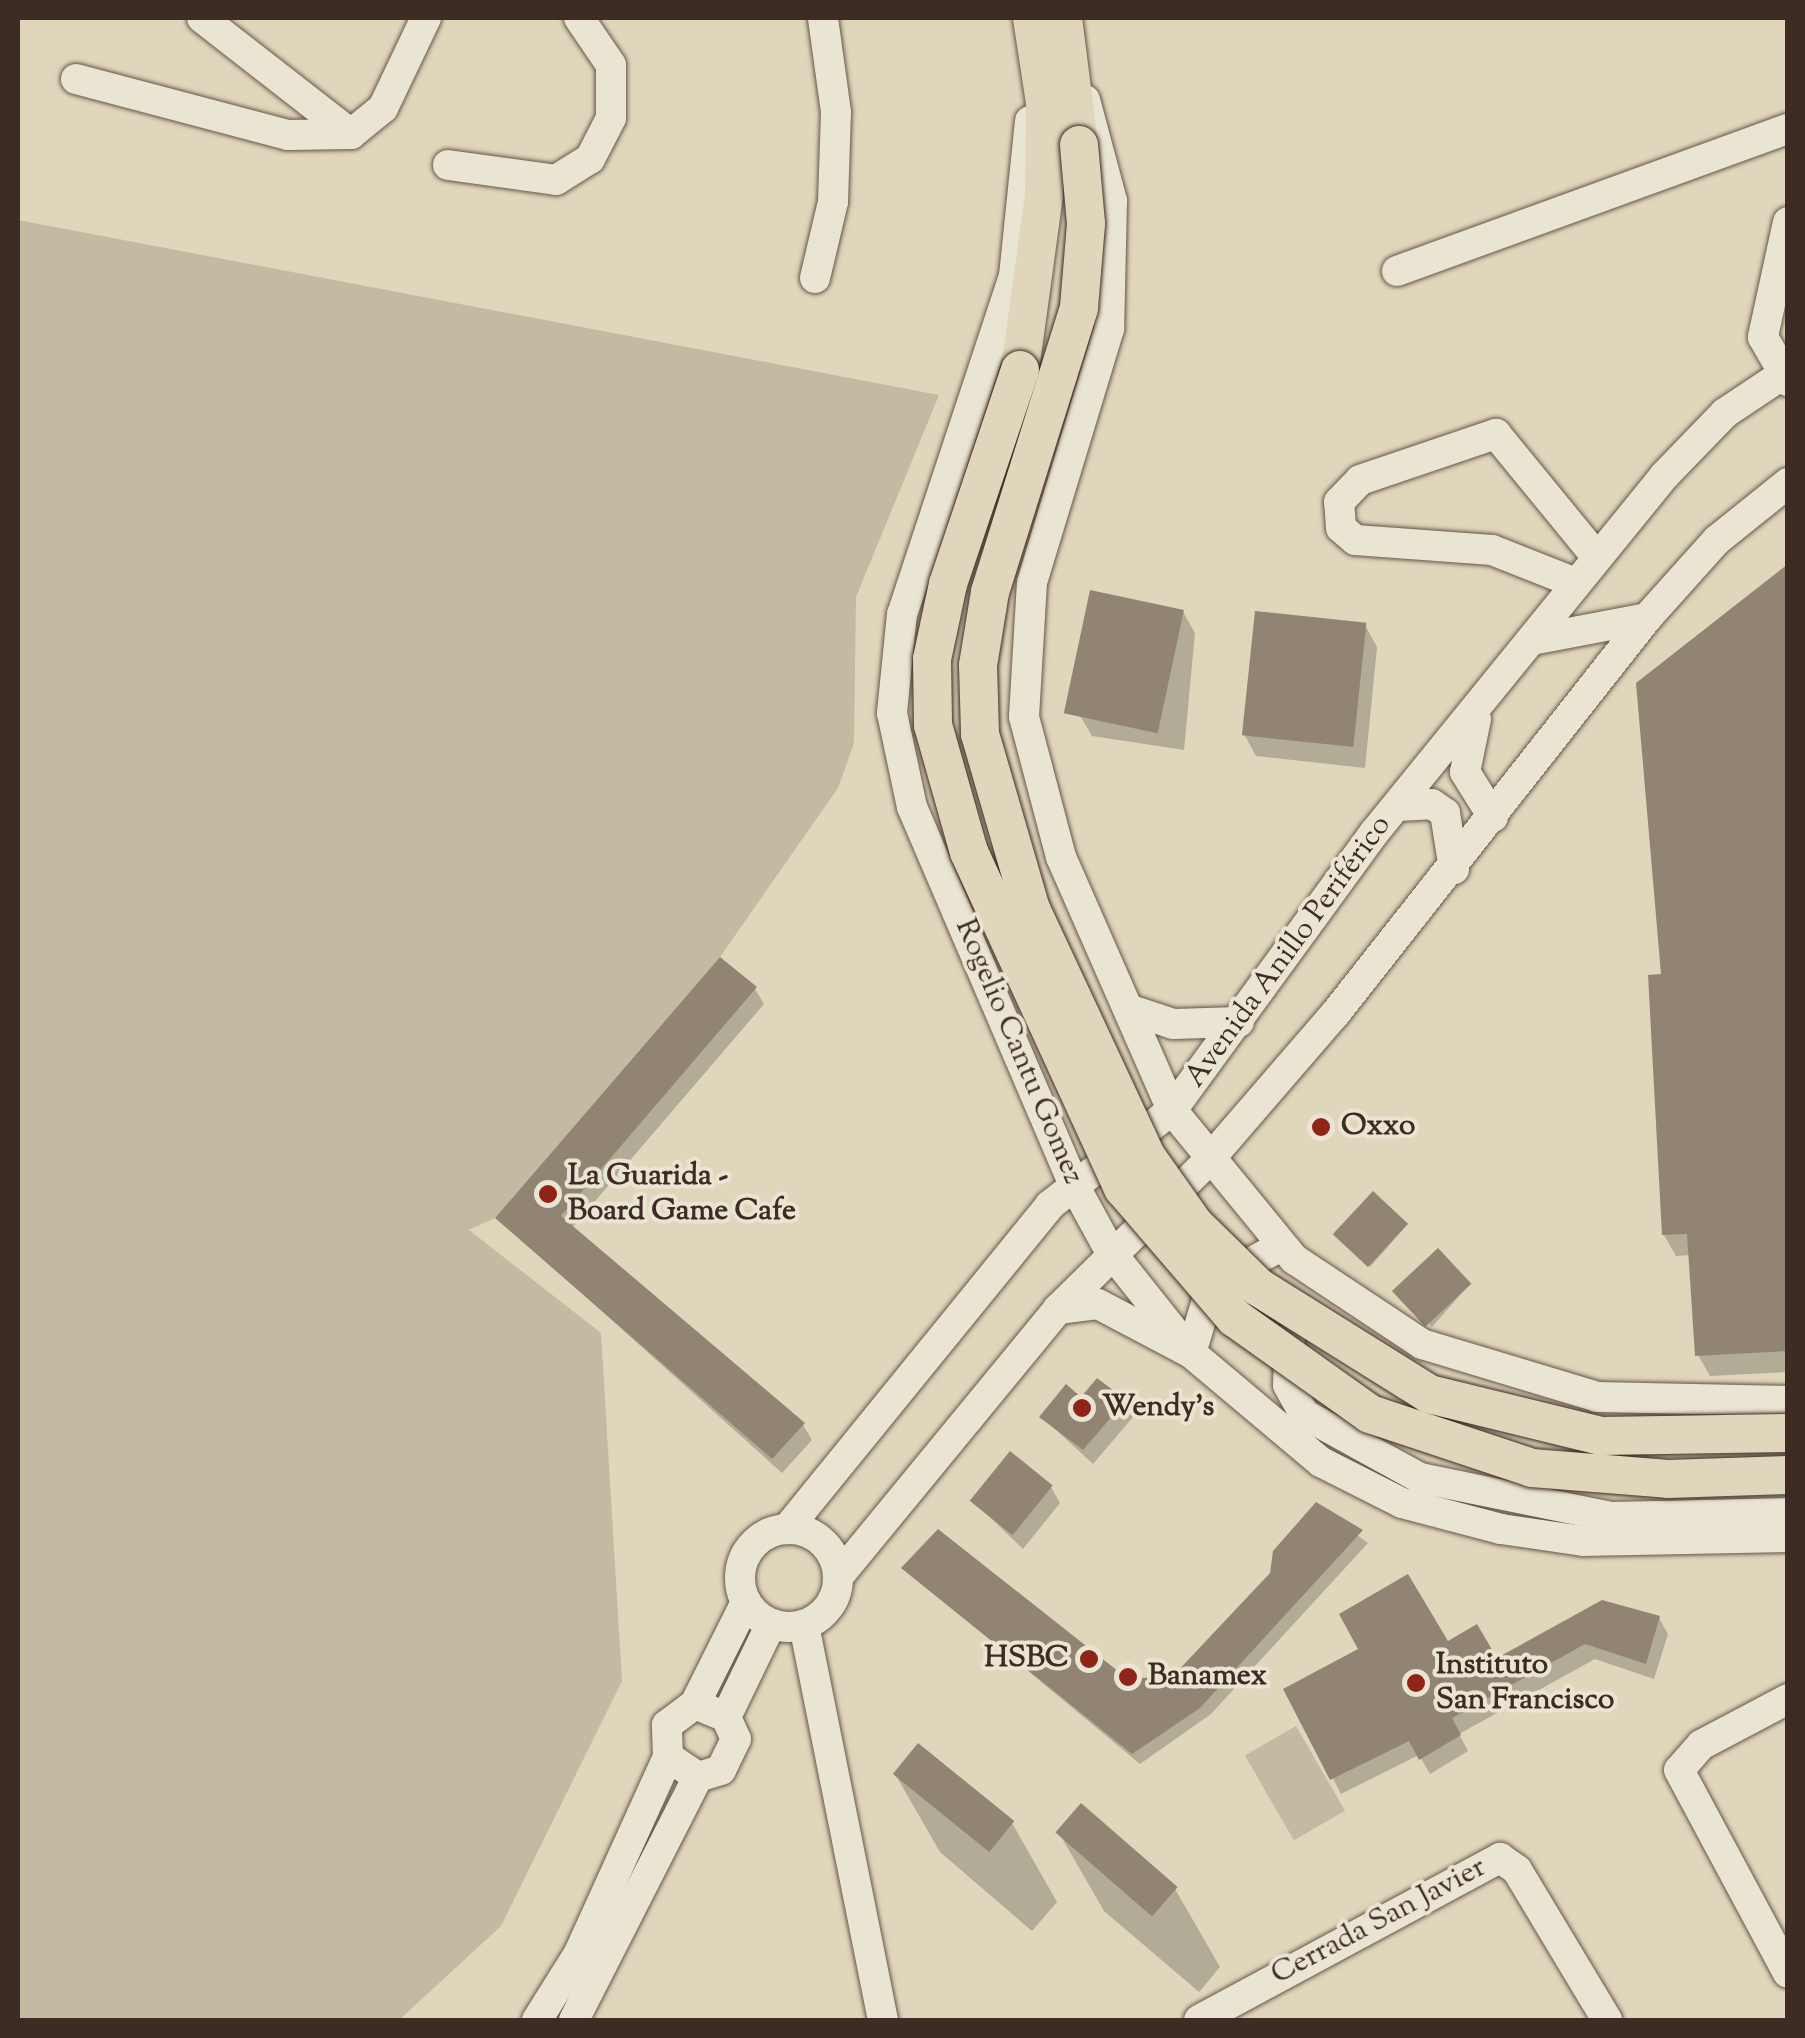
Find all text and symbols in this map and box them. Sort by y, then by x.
street label: Avenida Anillo Periférico [1178,809,1400,1095]
street label: Rogelio Cantu Gomez [946,914,1090,1190]
place label: Oxxo [1341,1109,1415,1145]
marker: Oxxo [1310,1116,1332,1138]
place label: La Guarida - Board Game Cafe [568,1159,796,1230]
marker: La Guarida - Board Game Cafe [537,1183,559,1205]
place label: Wendy's [1102,1390,1214,1426]
marker: Wendy's [1071,1397,1093,1419]
place label: HSBC [984,1641,1069,1677]
marker: HSBC [1078,1648,1100,1670]
place label: Instituto San Francisco [1436,1648,1614,1718]
place label: Banamex [1148,1659,1267,1695]
marker: Banamex [1117,1666,1139,1688]
marker: Instituto San Francisco [1405,1672,1427,1694]
street label: Cerrada San Javier [1266,1850,1492,1994]

